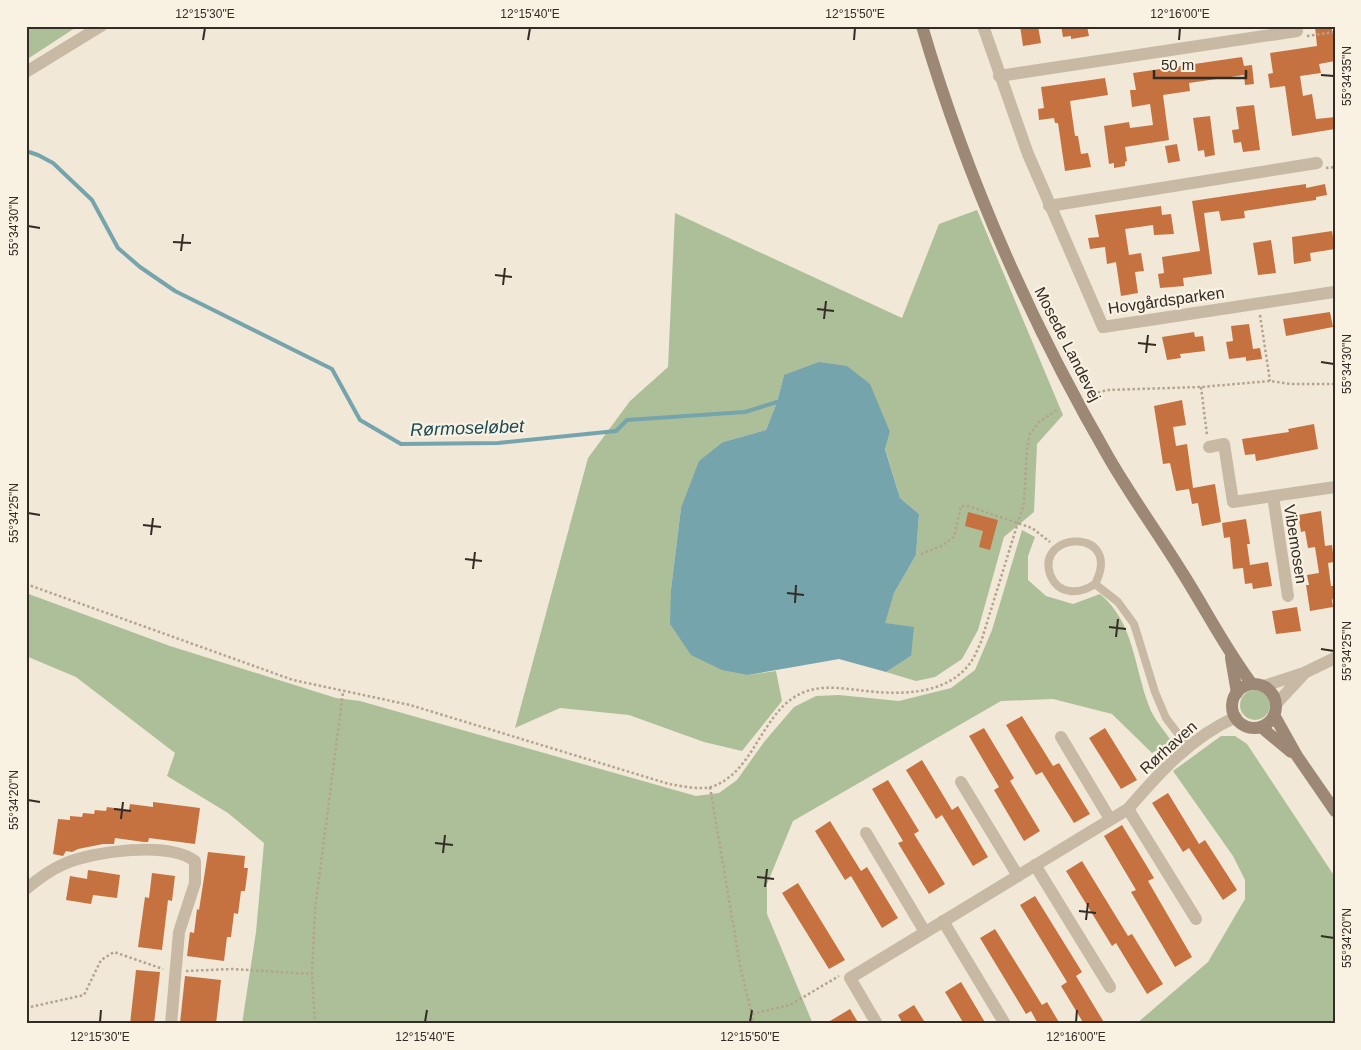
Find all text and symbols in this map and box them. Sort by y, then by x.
text: 12°15'30"E [175,7,235,21]
text: 12°15'40"E [500,7,560,21]
text: 12°15'50"E [825,7,885,21]
text: 12°16'00"E [1150,7,1210,21]
text: 55°34'35"N [1340,46,1354,106]
scale bar [1154,48,1246,80]
text: 50 m [1161,56,1194,73]
text: 55°34'30"N [7,196,21,256]
street label: Mosede Landevej [1031,284,1104,404]
street label: Hovgårdsparken [1107,284,1225,317]
text: 55°34'30"N [1340,334,1354,394]
water label: Rørmoseløbet [410,416,525,440]
text: 55°34'25"N [7,483,21,543]
street label: Vibemosen [1281,503,1310,585]
text: 55°34'25"N [1340,621,1354,681]
street label: Rørhaven [1137,718,1200,777]
text: 55°34'20"N [7,770,21,830]
text: 55°34'20"N [1340,908,1354,968]
text: 12°15'30"E [70,1030,130,1044]
text: 12°15'40"E [395,1030,455,1044]
text: 12°15'50"E [720,1030,780,1044]
text: 12°16'00"E [1046,1030,1106,1044]

